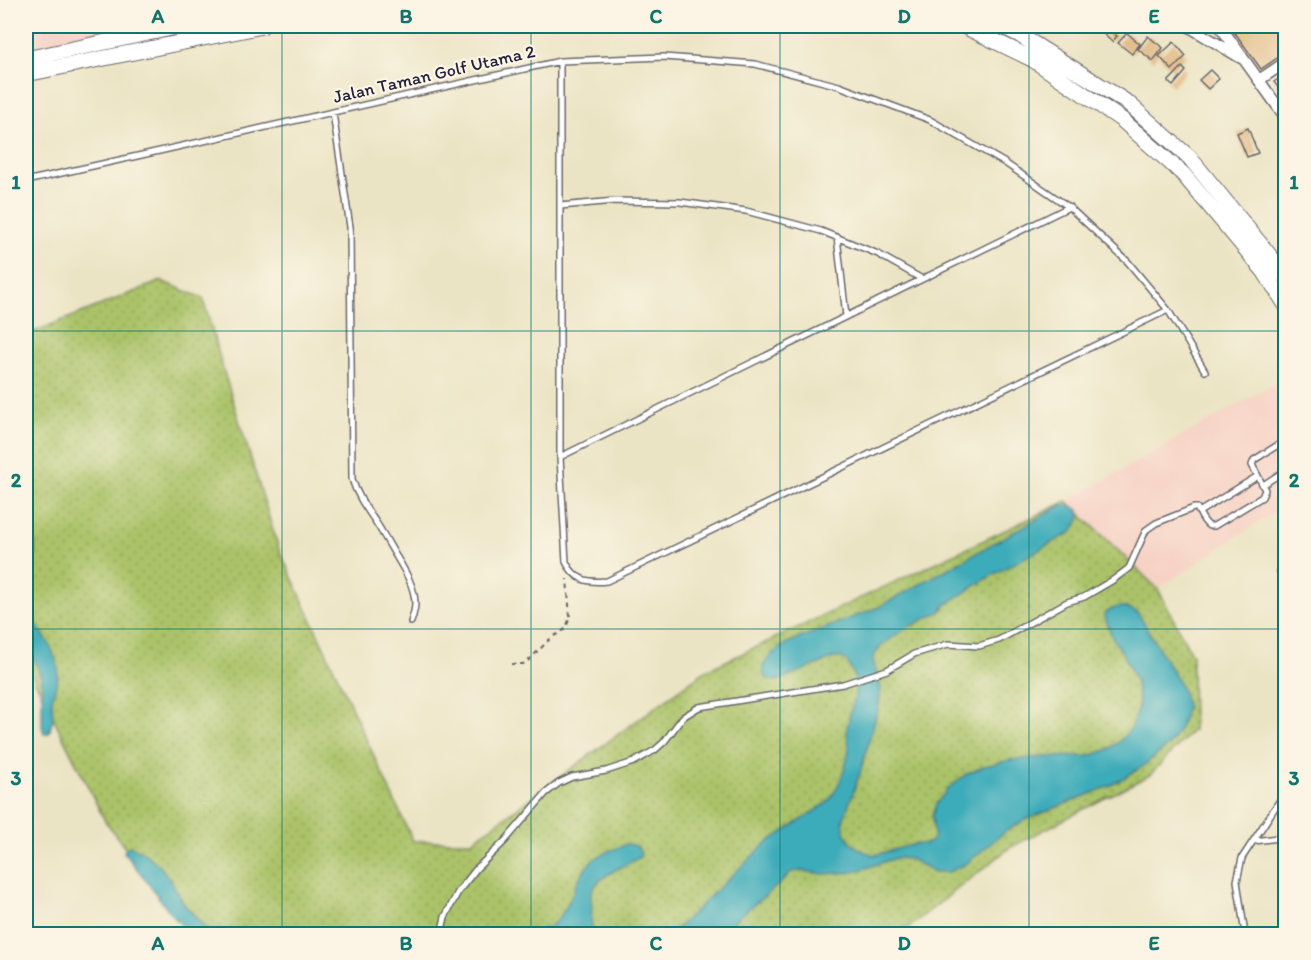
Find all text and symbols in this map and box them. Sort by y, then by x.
text: A [151,4,165,28]
text: B [400,4,413,28]
text: C [650,4,663,28]
text: D [897,4,911,28]
text: E [1148,4,1160,28]
street label: Jalan Taman Golf Utama 2 [331,40,538,108]
text: 1 [11,170,21,194]
text: 1 [1289,170,1299,194]
text: 2 [11,468,22,492]
text: 2 [1289,468,1300,492]
text: 3 [11,766,22,790]
text: 3 [1289,766,1300,790]
text: A [151,931,165,955]
text: B [400,931,413,955]
text: C [650,931,663,955]
text: D [897,931,911,955]
text: E [1148,931,1160,955]

